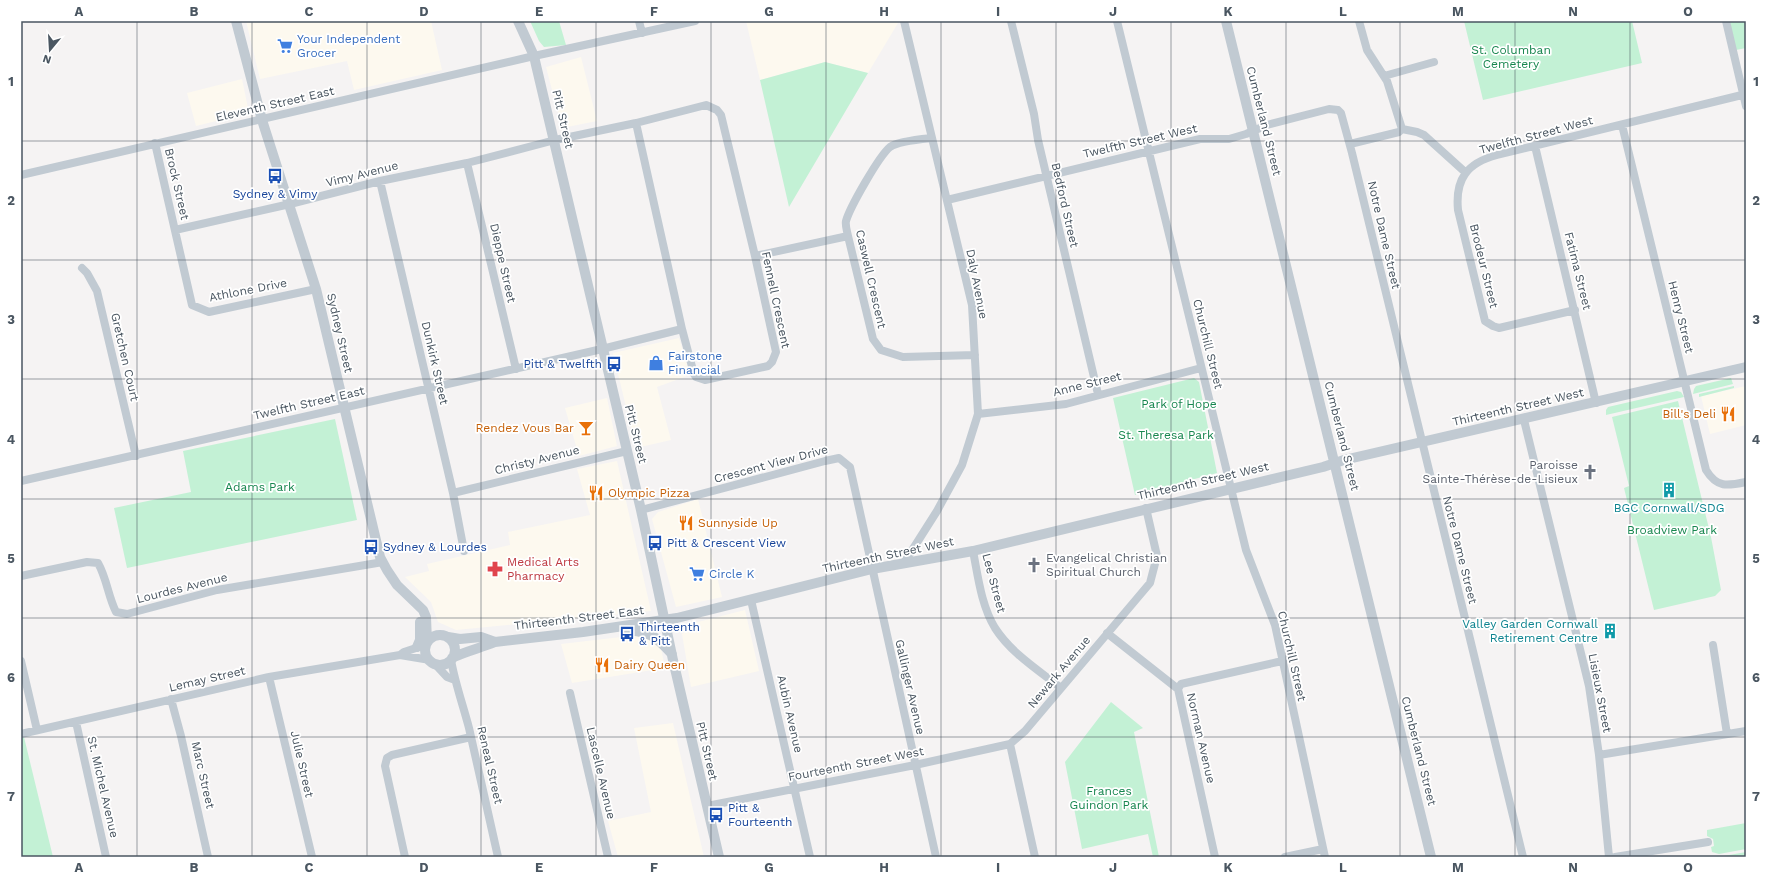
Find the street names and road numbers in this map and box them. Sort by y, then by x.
street label: Cumberland Street [1244,65,1284,177]
street label: Eleventh Street East [214,84,336,124]
street label: Pitt Street [549,88,577,150]
street label: Twelfth Street West [1478,113,1594,157]
street label: Twelfth Street West [1081,121,1199,161]
street label: Brock Street [162,147,192,221]
street label: Vimy Avenue [324,158,400,190]
street label: Bedford Street [1048,161,1082,249]
street label: Notre Dame Street [1365,180,1403,290]
street label: Dieppe Street [487,222,519,304]
street label: Brodeur Street [1467,222,1501,310]
street label: Caswell Crescent [853,228,889,330]
street label: Fatima Street [1562,231,1594,311]
street label: Daly Avenue [963,248,991,320]
street label: Fennell Crescent [759,250,793,350]
street label: Athlone Drive [208,276,288,304]
street label: Henry Street [1665,279,1697,355]
street label: Sydney Street [324,292,356,374]
street label: Churchill Street [1190,298,1226,390]
street label: Gretchen Court [108,311,142,403]
street label: Dunkirk Street [419,320,451,406]
street label: Anne Street [1051,369,1123,399]
street label: Cumberland Street [1322,380,1362,492]
street label: Twelfth Street East [252,383,366,423]
street label: Thirteenth Street West [1451,385,1585,429]
street label: Pitt Street [622,403,650,465]
street label: Crescent View Drive [713,442,830,486]
street label: Christy Avenue [493,443,581,477]
street label: Thirteenth Street West [1136,459,1270,503]
street label: Notre Dame Street [1440,495,1480,605]
street label: Thirteenth Street West [821,534,955,576]
street label: Lee Street [979,552,1009,614]
street label: Lourdes Avenue [135,570,229,606]
street label: Thirteenth Street East [513,603,645,633]
street label: Churchill Street [1275,609,1309,703]
street label: Newark Avenue [1025,633,1093,711]
street label: Gallinger Avenue [892,638,928,736]
street label: Lisieux Street [1585,652,1615,734]
street label: Lemay Street [167,663,247,695]
street label: Aubin Avenue [774,674,806,754]
street label: Norman Avenue [1184,691,1218,785]
street label: Cumberland Street [1399,695,1439,807]
street label: Pitt Street [693,720,721,782]
street label: Reneal Street [474,725,506,805]
street label: Lascelle Avenue [584,726,618,821]
street label: Julie Street [288,729,316,799]
street label: St. Michel Avenue [85,735,122,839]
street label: Marc Street [188,740,218,810]
street label: Fourteenth Street West [787,744,925,784]

